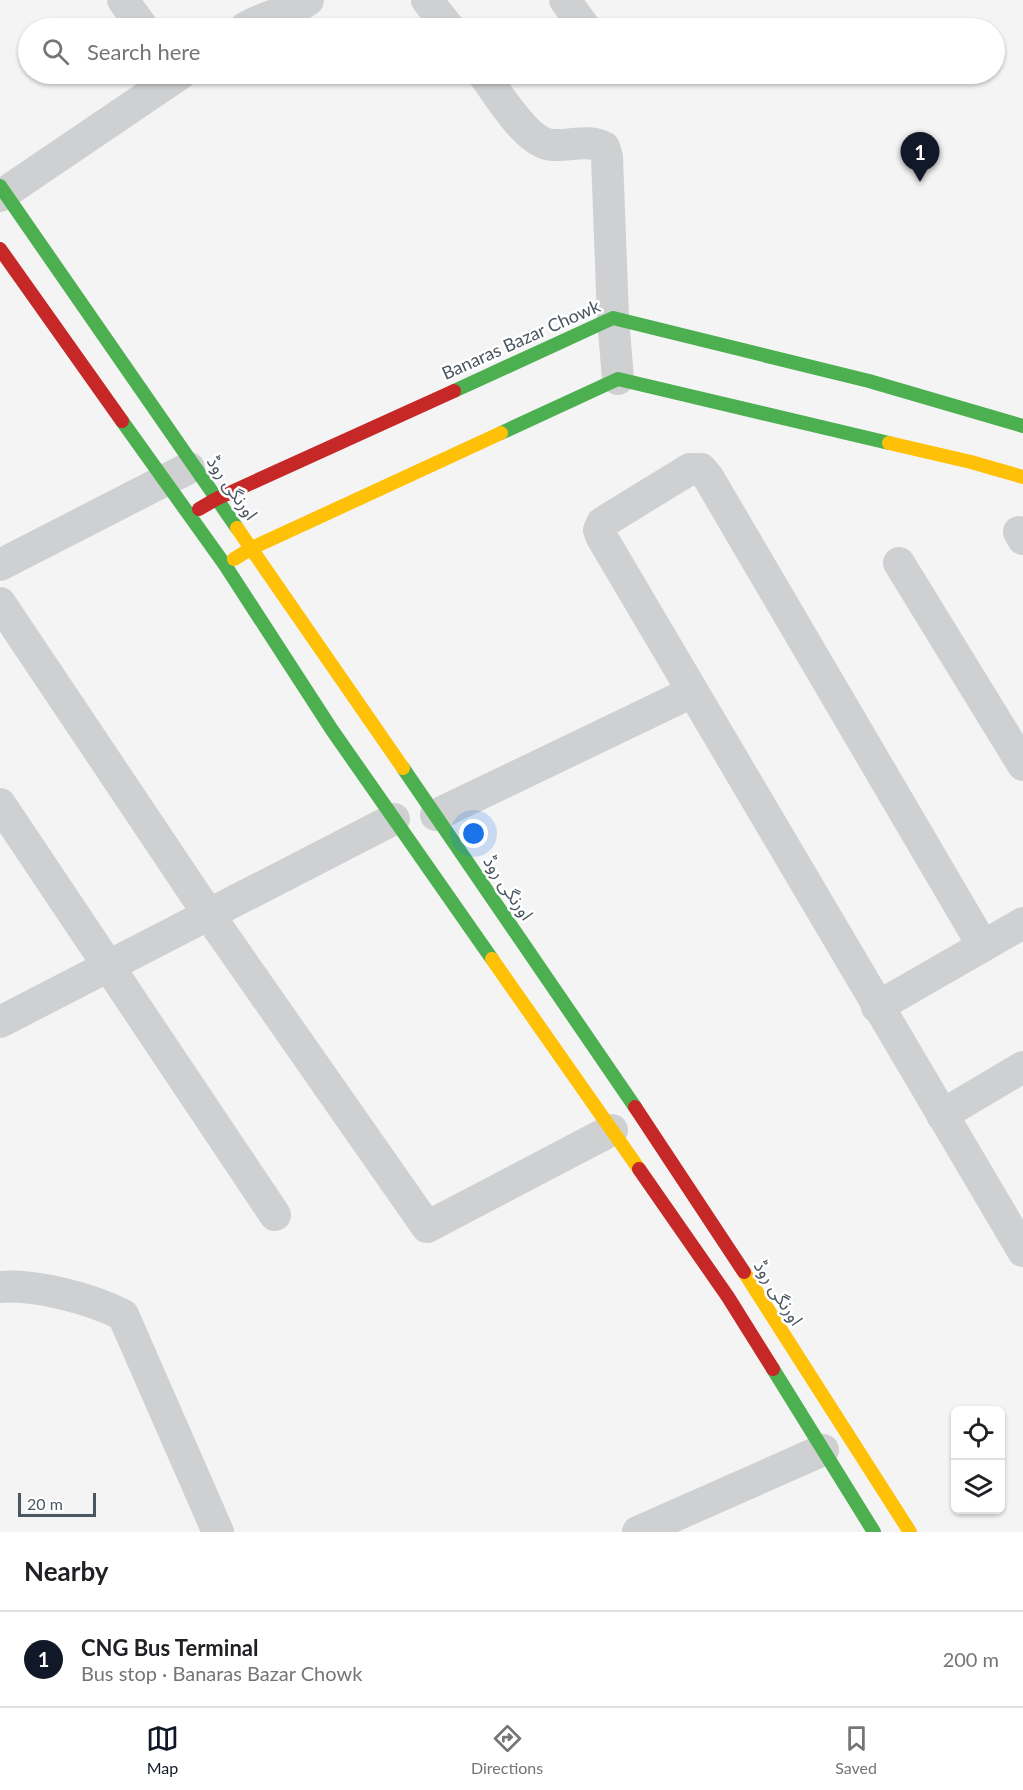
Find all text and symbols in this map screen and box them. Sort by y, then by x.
search box [18,18,1005,84]
icon: search [39,35,72,68]
text: Search here [87,38,200,65]
pin: 1 [900,132,940,182]
street label: Banaras Bazar Chowk [438,294,604,384]
street label: اورنگی روڈ [202,451,263,524]
your location [459,819,488,848]
street label: اورنگی روڈ [478,851,538,925]
street label: اورنگی روڈ [749,1256,808,1330]
map controls [951,1406,1005,1514]
button: locate [951,1406,1005,1460]
button: layers [951,1460,1005,1514]
scale bar [18,1490,96,1518]
text: 20 m [27,1494,63,1513]
text: Nearby [24,1555,109,1587]
text: CNG Bus Terminal [81,1634,258,1661]
text: 1 [38,1647,49,1671]
text: 200 m [943,1647,999,1671]
text: Bus stop · Banaras Bazar Chowk [81,1661,362,1685]
tab: Map [146,1722,179,1777]
tab: Directions [471,1722,543,1777]
tab: Saved [835,1722,877,1777]

